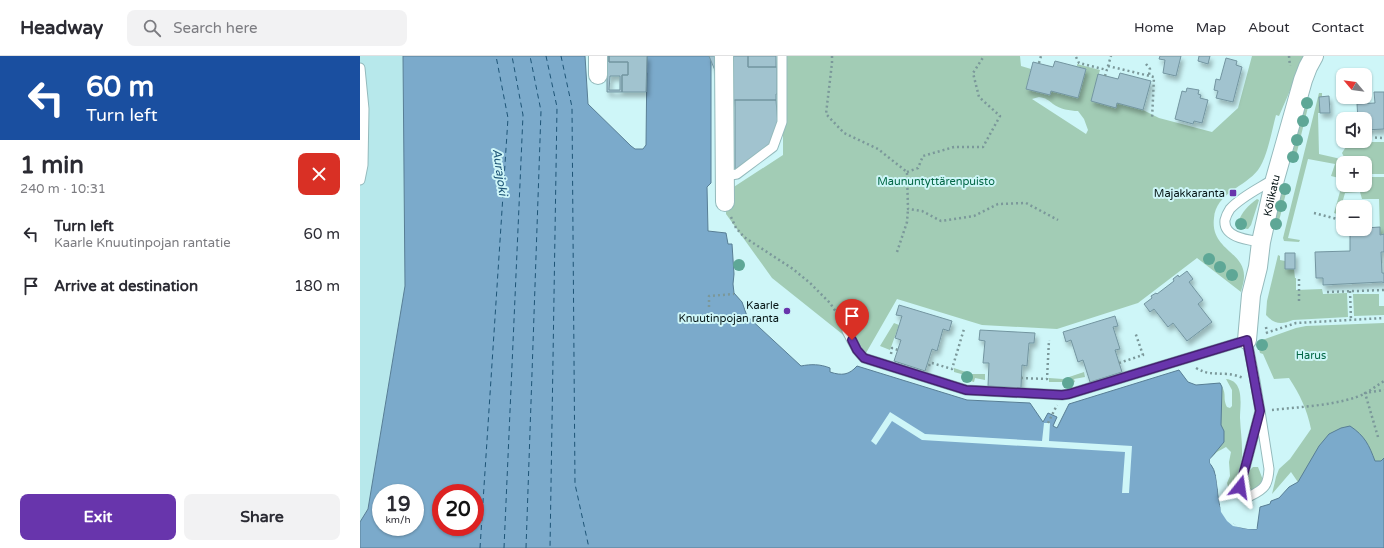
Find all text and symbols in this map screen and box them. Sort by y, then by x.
search box [127,10,407,46]
text: Headway [20,17,103,39]
icon: search [141,17,163,39]
text: Search here [173,19,258,37]
text: Home [1134,19,1174,36]
text: Map [1196,19,1226,36]
text: About [1248,19,1290,36]
text: Contact [1312,19,1364,36]
north arrow [1336,68,1372,104]
map controls [1336,68,1372,236]
text: 60 m [86,70,154,104]
icon: left [20,72,72,124]
text: Turn left [86,104,158,126]
button: sound [1336,112,1372,148]
water label: Aurajoki [490,148,511,198]
text: 1 min [20,151,84,180]
button: close [298,153,340,195]
button: + [1336,156,1372,192]
street label: Kölikatu [1261,173,1283,218]
park label: Maununtyttärenpuisto [877,175,995,188]
text: 240 m · 10:31 [20,181,106,197]
place label: Majakkaranta [1154,187,1225,200]
marker: Majakkaranta [1228,188,1238,198]
button: − [1336,200,1372,236]
text: Turn left [54,217,114,235]
icon: left [20,223,42,245]
text: 60 m [303,225,340,243]
text: Kaarle Knuutinpojan rantatie [54,235,231,251]
icon: arrive [20,275,42,297]
text: Arrive at destination [54,277,198,295]
text: 180 m [294,277,340,295]
place label: Kaarle Knuutinpojan ranta [678,299,779,325]
pin [835,299,869,340]
icon: arrive [841,305,863,327]
marker: Kaarle Knuutinpojan ranta [782,306,792,316]
park label: Harus [1296,349,1326,362]
position arrow [1219,466,1261,508]
speed limit sign: 20 [432,484,484,536]
text: 19 [385,493,411,517]
button: Exit [20,494,176,540]
button: Share [184,494,340,540]
text: km/h [385,514,411,526]

